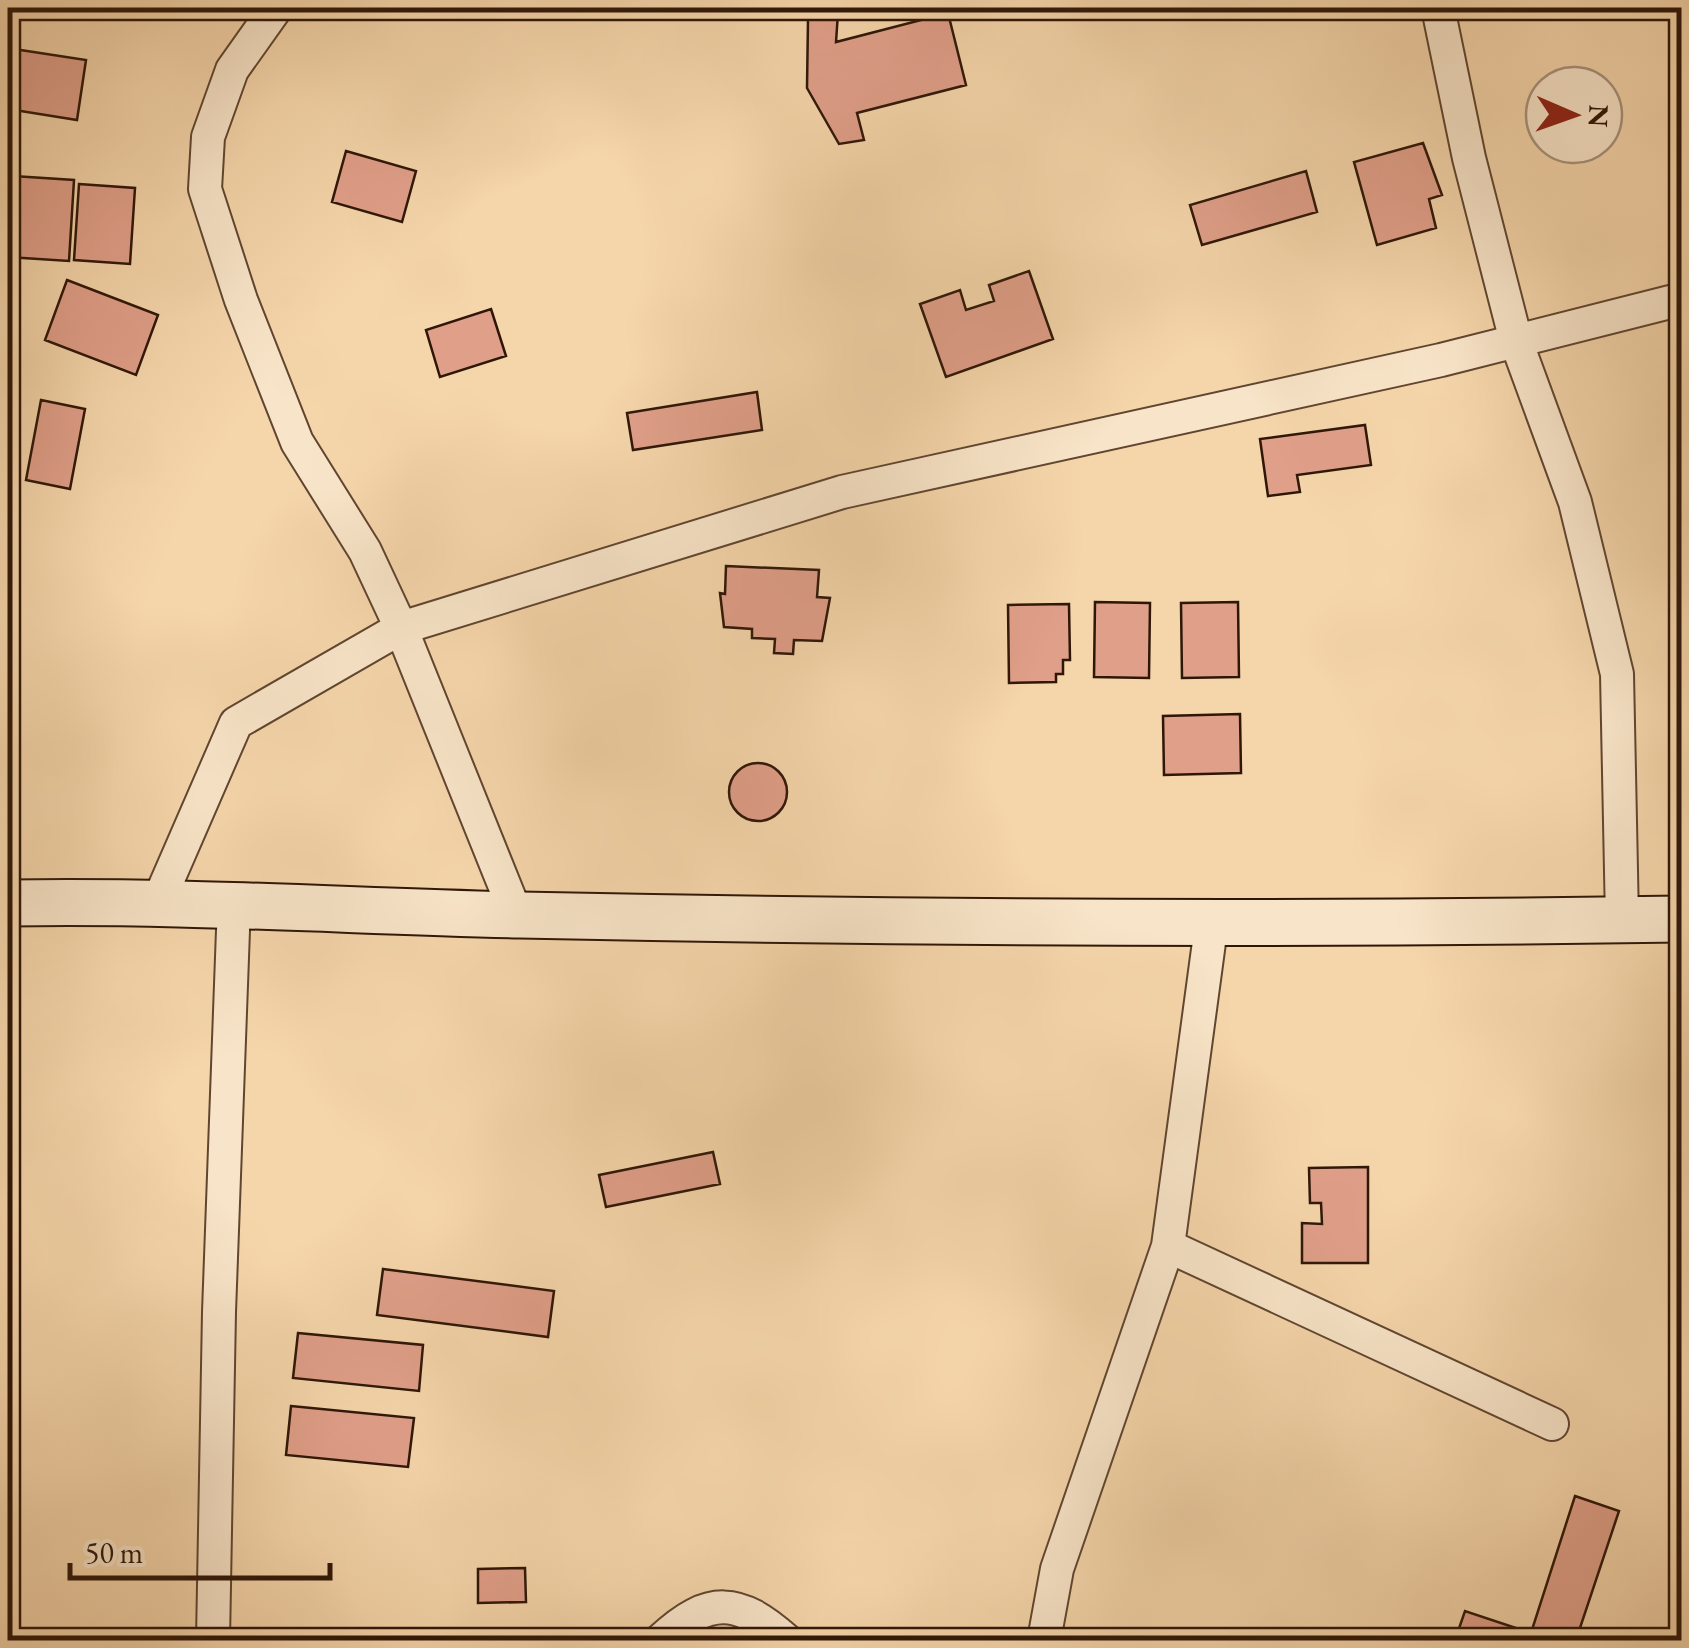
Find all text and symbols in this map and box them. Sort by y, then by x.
north arrow [1524,65,1624,165]
text: N [1581,104,1617,128]
scale bar [70,1518,330,1580]
text: 50 m [85,1533,143,1572]

